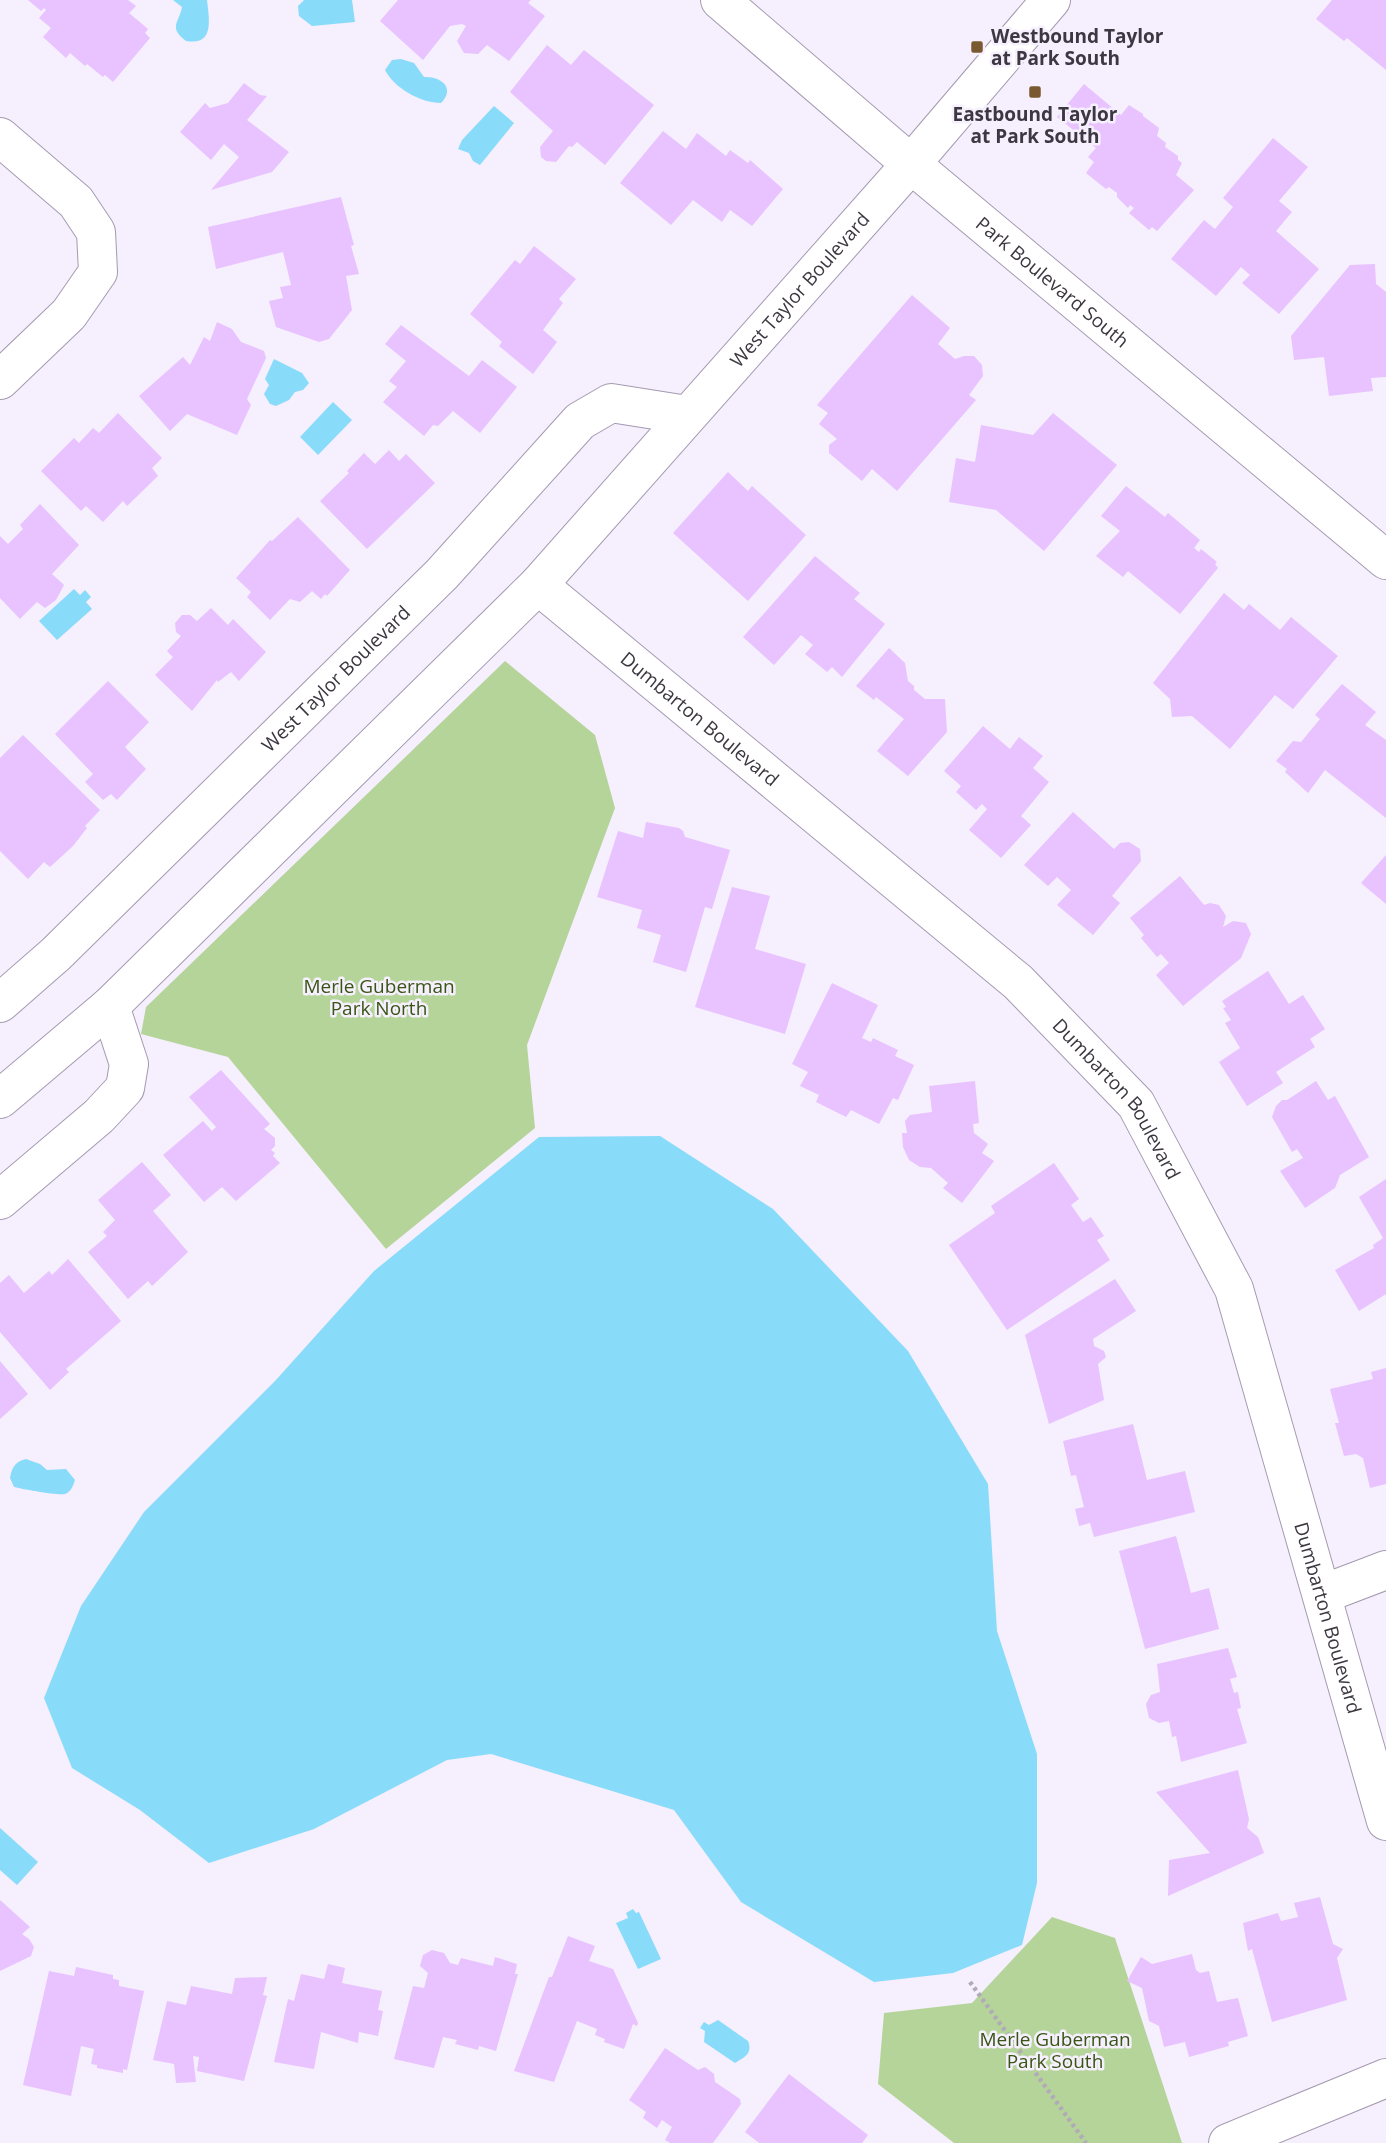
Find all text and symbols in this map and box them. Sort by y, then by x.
place label: Westbound Taylor at Park South [991,23,1164,71]
marker: Westbound Taylor at Park South [969,39,985,55]
marker: Eastbound Taylor at Park South [1027,84,1043,100]
place label: Eastbound Taylor at Park South [952,101,1118,149]
street label: West Taylor Boulevard [724,207,875,373]
street label: Park Boulevard South [971,211,1135,353]
street label: West Taylor Boulevard [256,600,416,758]
street label: Dumbarton Boulevard [615,646,784,792]
park label: Merle Guberman Park North [303,973,455,1021]
street label: Dumbarton Boulevard [1047,1013,1187,1184]
street label: Dumbarton Boulevard [1288,1519,1368,1717]
park label: Merle Guberman Park South [979,2026,1131,2074]

